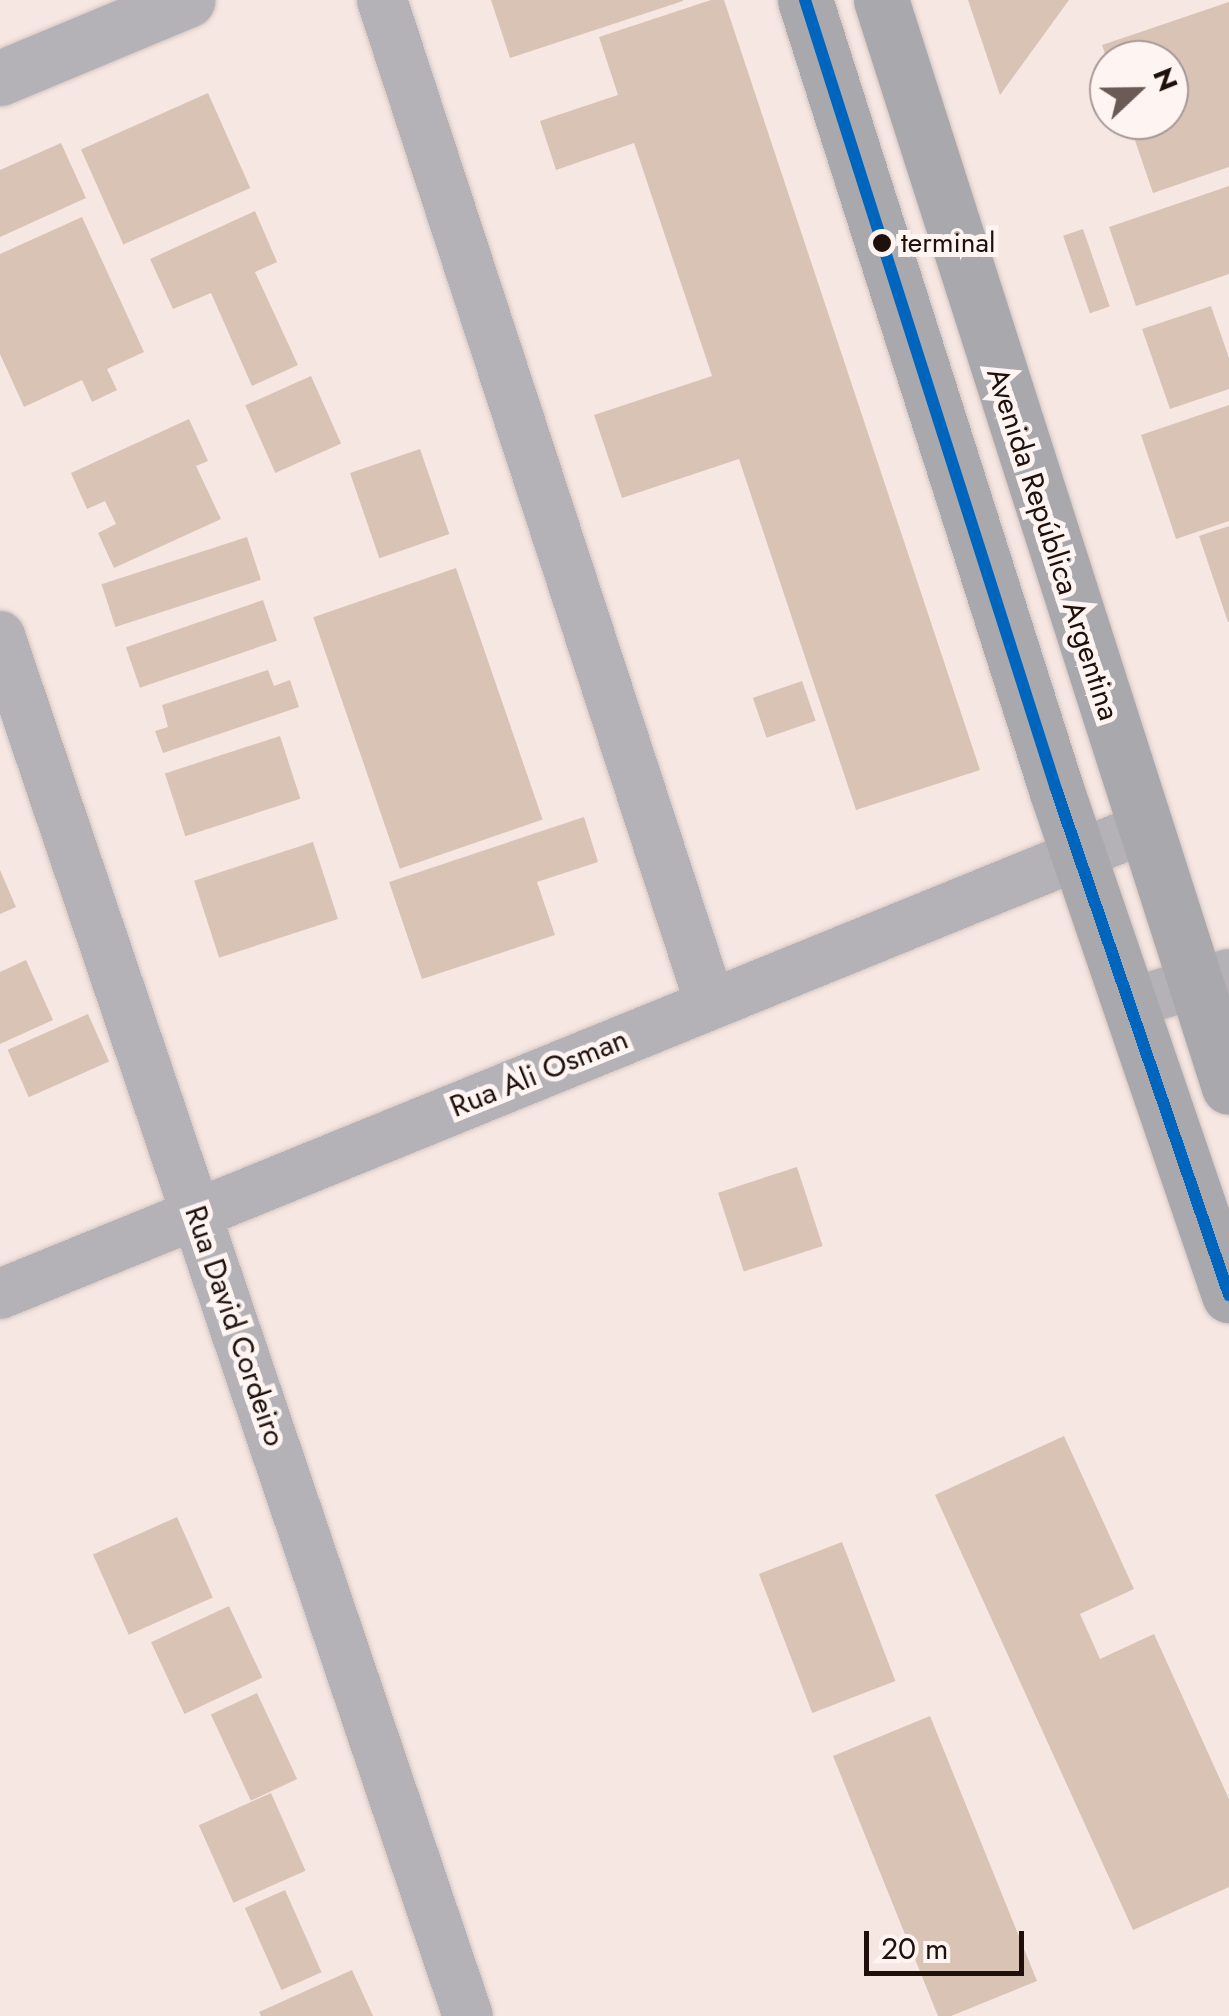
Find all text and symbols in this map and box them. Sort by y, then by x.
north arrow [1089,40,1189,140]
text: N [1142,61,1189,97]
place label: terminal [901,226,995,260]
marker: terminal [872,233,892,253]
street label: Avenida República Argentina [979,363,1127,725]
street label: Rua Ali Osman [445,1021,633,1125]
street label: Rua David Cordeiro [177,1201,293,1451]
scale bar [869,1911,1029,1973]
text: 20 m [881,1927,948,1970]

